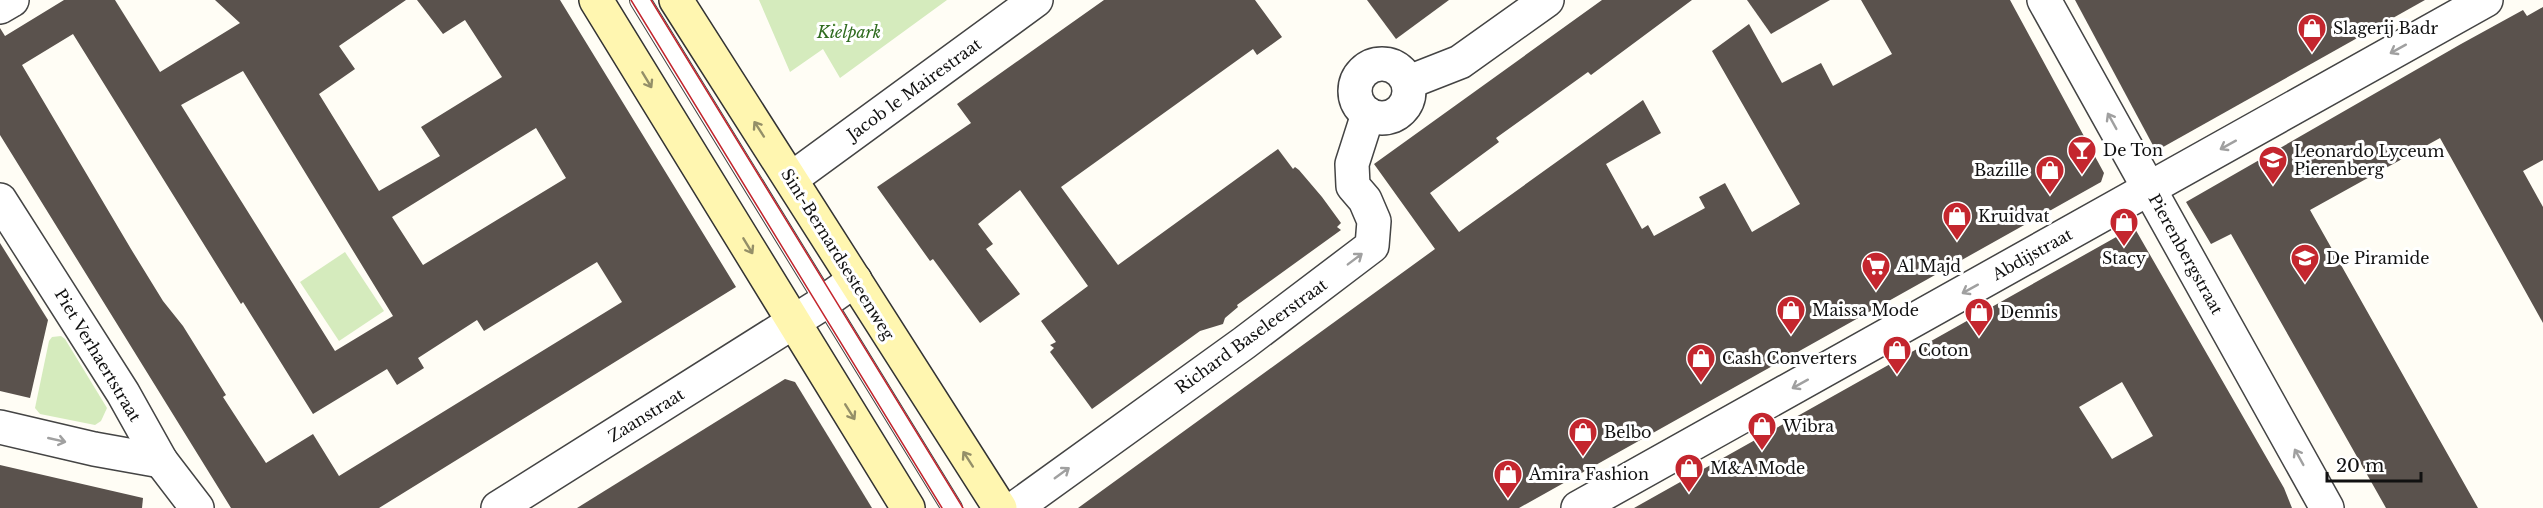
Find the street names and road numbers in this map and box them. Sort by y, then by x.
street label: Jacob le Mairestraat [841,34,985,146]
street label: Sint-Bernardsesteenweg [777,165,899,344]
street label: Pierenbergstraat [2145,190,2227,318]
street label: Abdijstraat [1988,224,2076,285]
street label: Richard Baseleerstraat [1171,274,1331,398]
street label: Piet Verhaertstraat [51,285,145,425]
street label: Zaanstraat [604,384,688,446]

